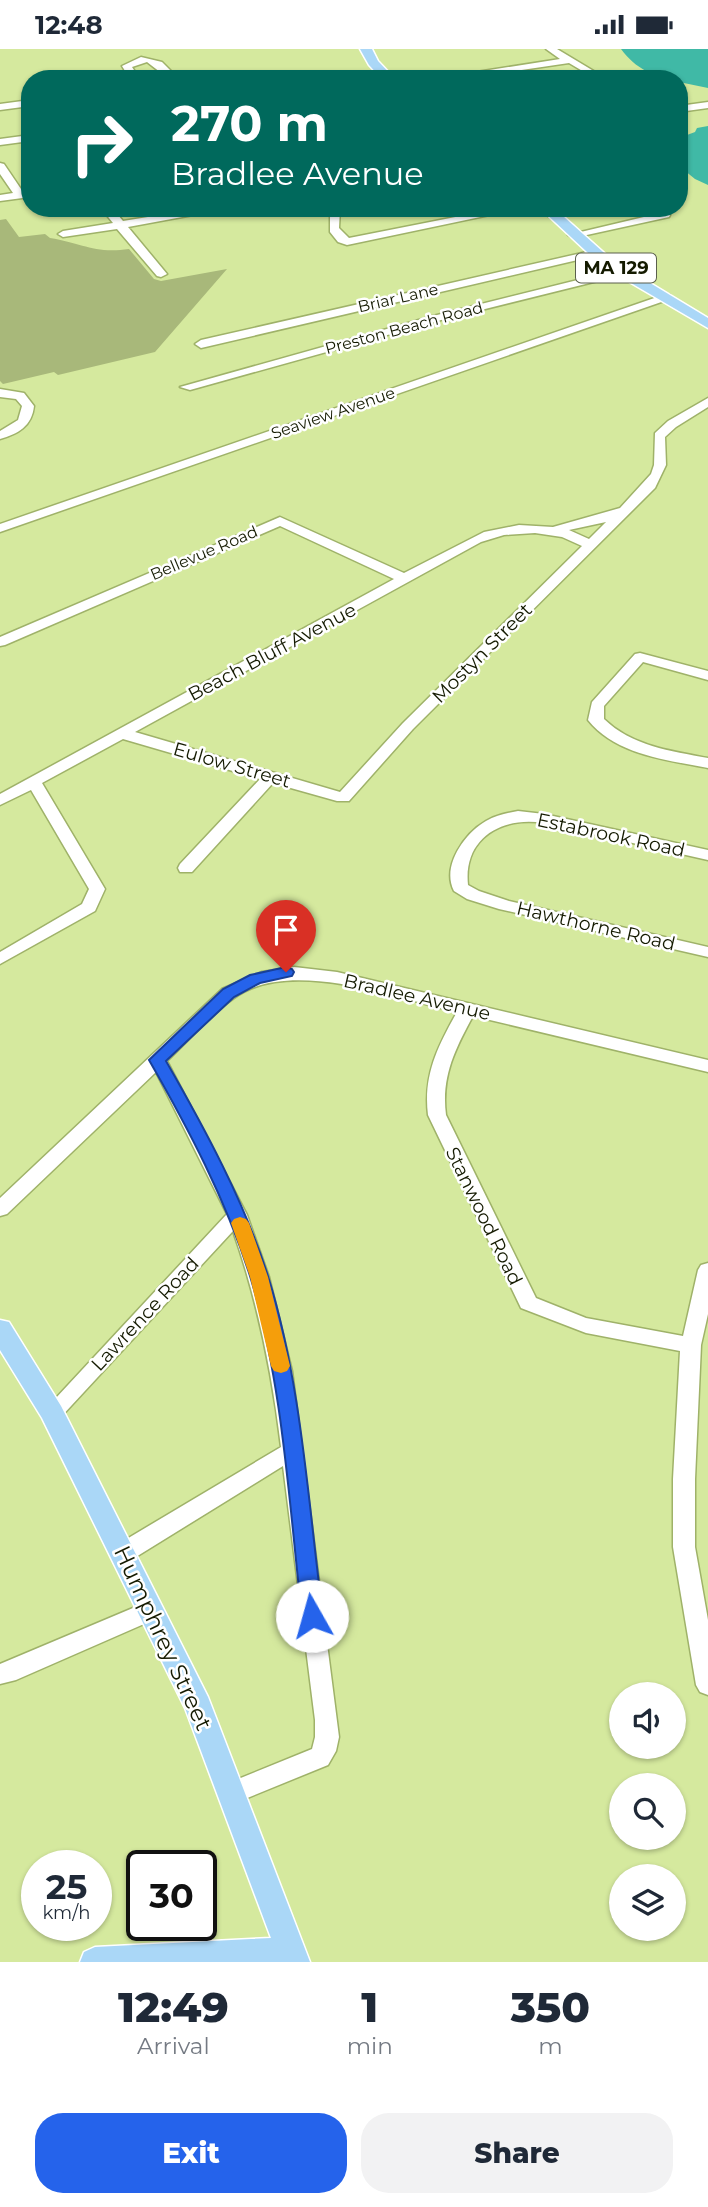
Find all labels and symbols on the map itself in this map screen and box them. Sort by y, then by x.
road number: MA 129 [576,253,656,282]
street label: Briar Lane [356,280,440,316]
street label: Preston Beach Road [323,298,485,358]
street label: Seaview Avenue [269,383,397,443]
street label: Bellevue Road [147,522,261,584]
street label: Beach Bluff Avenue [184,598,360,706]
street label: Mostyn Street [427,598,537,708]
street label: Eulow Street [171,737,294,793]
street label: Estabrook Road [535,808,687,862]
street label: Hawthorne Road [514,897,678,955]
pin [256,900,316,972]
street label: Bradlee Avenue [341,969,493,1025]
street label: Stanwood Road [441,1143,527,1289]
street label: Lawrence Road [86,1252,204,1376]
street label: Humphrey Street [108,1541,218,1735]
position arrow [275,1579,349,1653]
speed limit sign: 30 [126,1850,217,1941]

